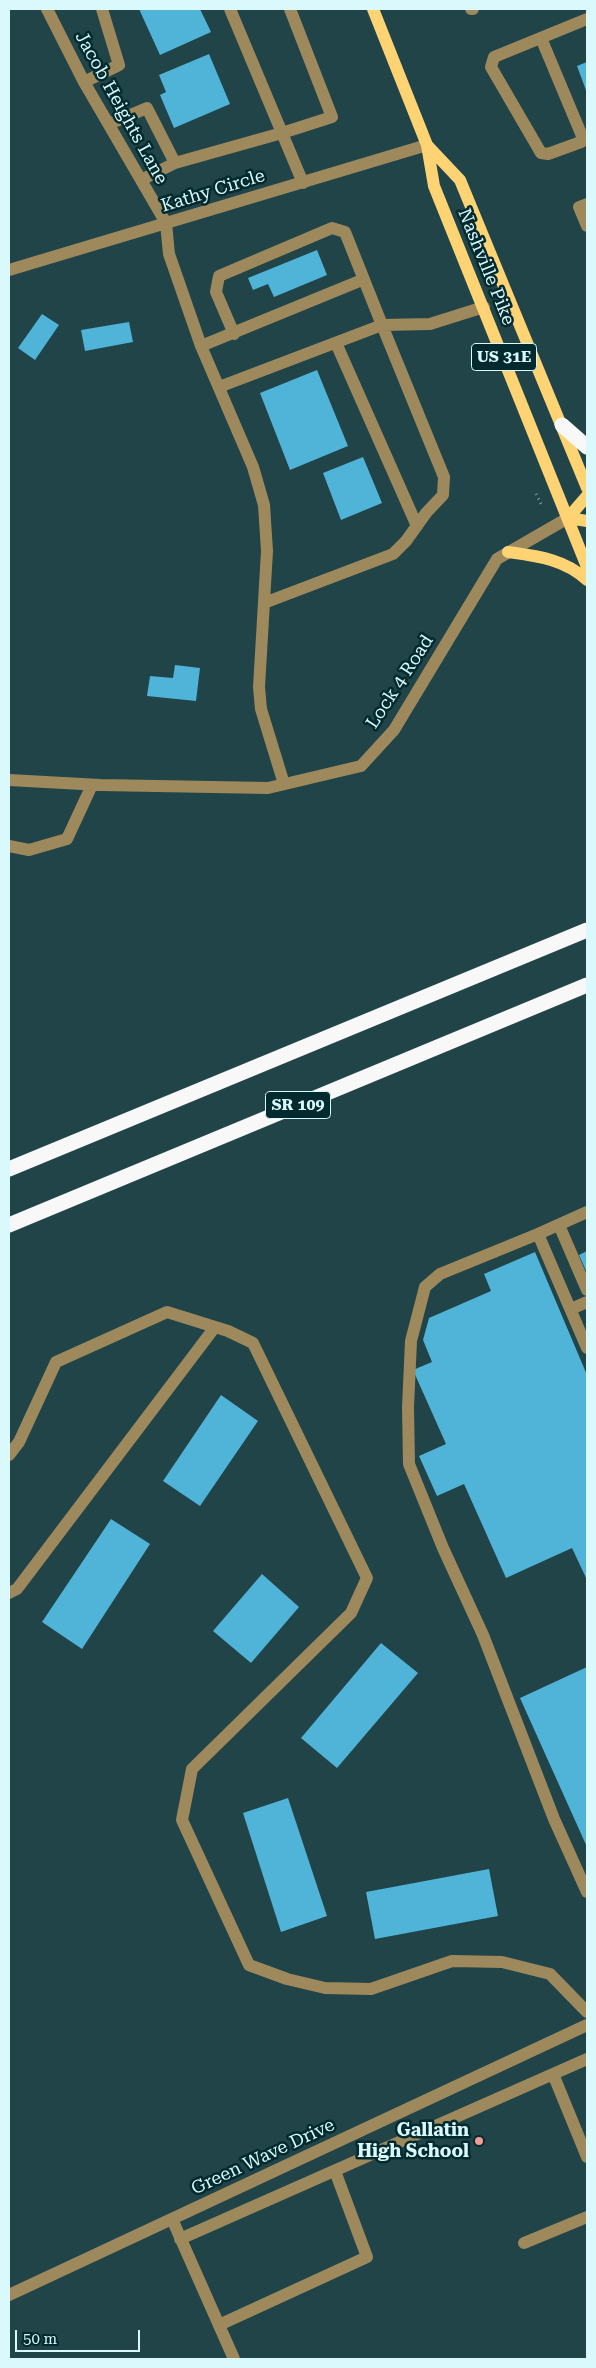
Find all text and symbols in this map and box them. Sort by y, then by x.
street label: Jacob Heights Lane [70,28,172,188]
street label: Kathy Circle [159,165,267,217]
street label: Nashville Pike [453,206,519,328]
road number: US 31E [472,344,536,371]
street label: Lock 4 Road [362,631,438,733]
road number: SR 109 [266,1092,330,1118]
street label: Green Wave Drive [188,2114,338,2200]
place label: Gallatin High School [357,2120,469,2162]
marker: Gallatin High School [473,2135,485,2147]
scale bar [18,2320,142,2352]
text: 50 m [23,2330,57,2348]

